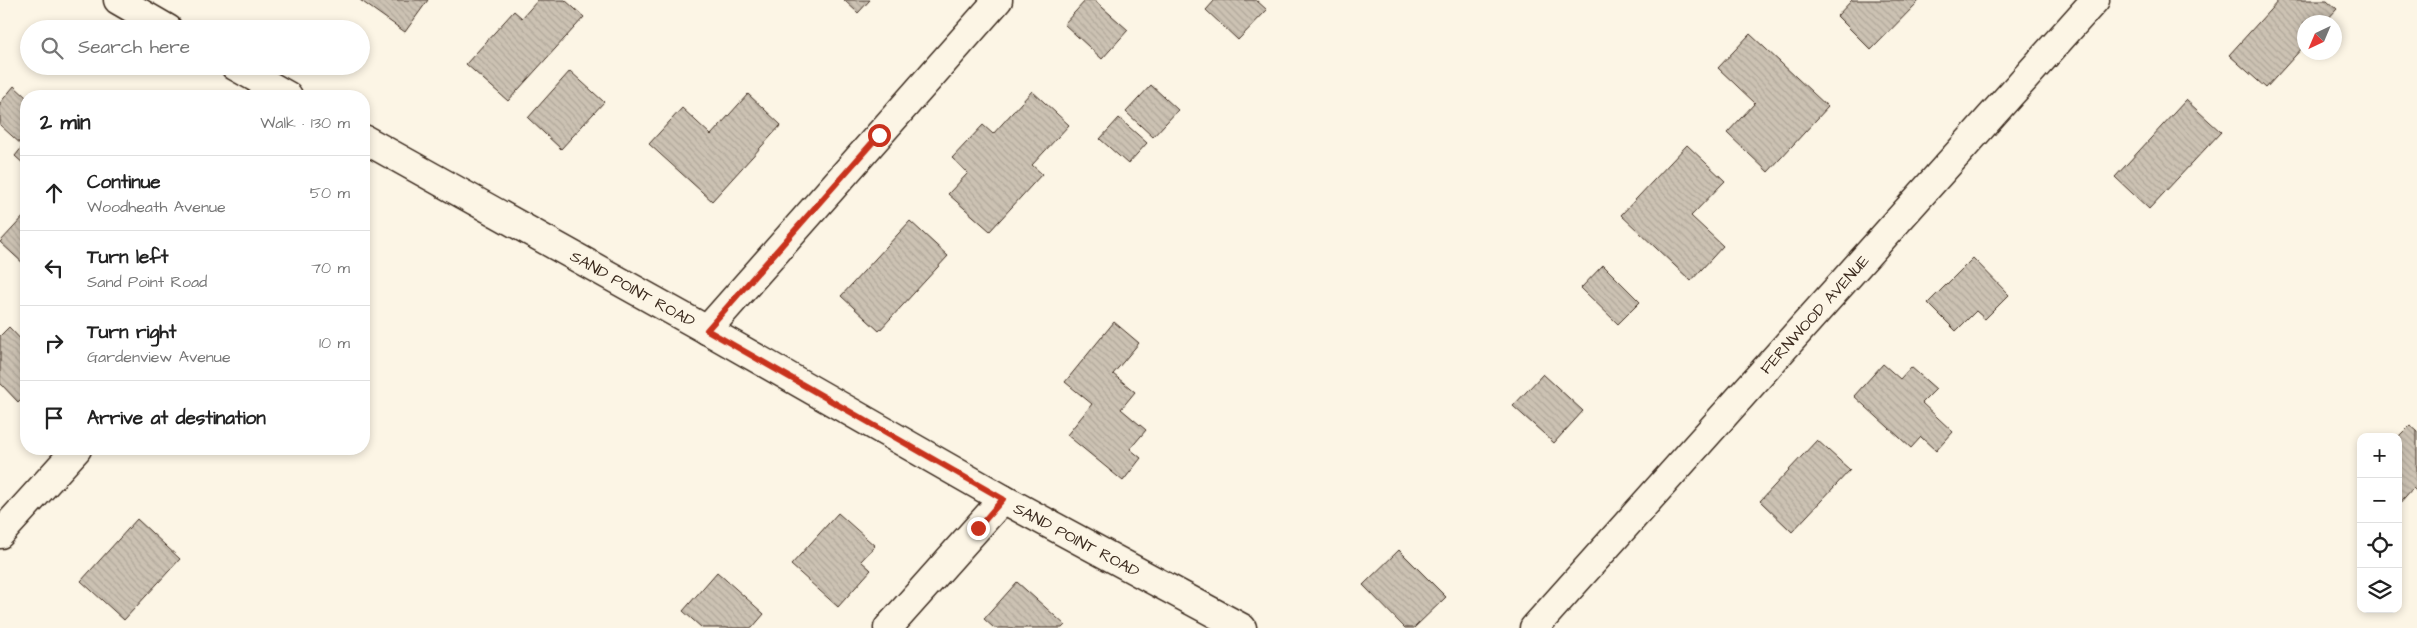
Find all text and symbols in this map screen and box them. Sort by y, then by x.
north arrow [2297,15,2342,60]
search box [20,20,370,75]
icon: search [38,34,66,62]
text: Search here [78,34,190,61]
text: 2 min [40,108,90,137]
text: Walk · 130 m [260,112,350,134]
route start [868,124,891,147]
text: Continue [87,169,161,196]
icon: ahead [40,179,68,207]
text: 50 m [310,182,350,204]
text: Woodheath Avenue [87,196,226,218]
text: Turn left [87,244,168,271]
street label: SAND POINT ROAD [566,245,699,332]
street label: FERNWOOD AVENUE [1755,250,1875,379]
icon: left [40,254,68,282]
text: 70 m [311,257,350,279]
text: Sand Point Road [87,271,207,293]
text: Turn right [87,319,176,346]
icon: right [40,329,68,357]
text: 10 m [319,332,350,354]
text: Gardenview Avenue [87,346,231,368]
icon: arrive [40,404,68,432]
text: Arrive at destination [87,405,266,432]
map controls [2357,433,2402,613]
button: + [2357,433,2402,478]
button: − [2357,478,2402,523]
street label: SAND POINT ROAD [1010,497,1143,582]
route end [967,517,990,540]
button: locate [2357,523,2402,568]
button: layers [2357,568,2402,613]

